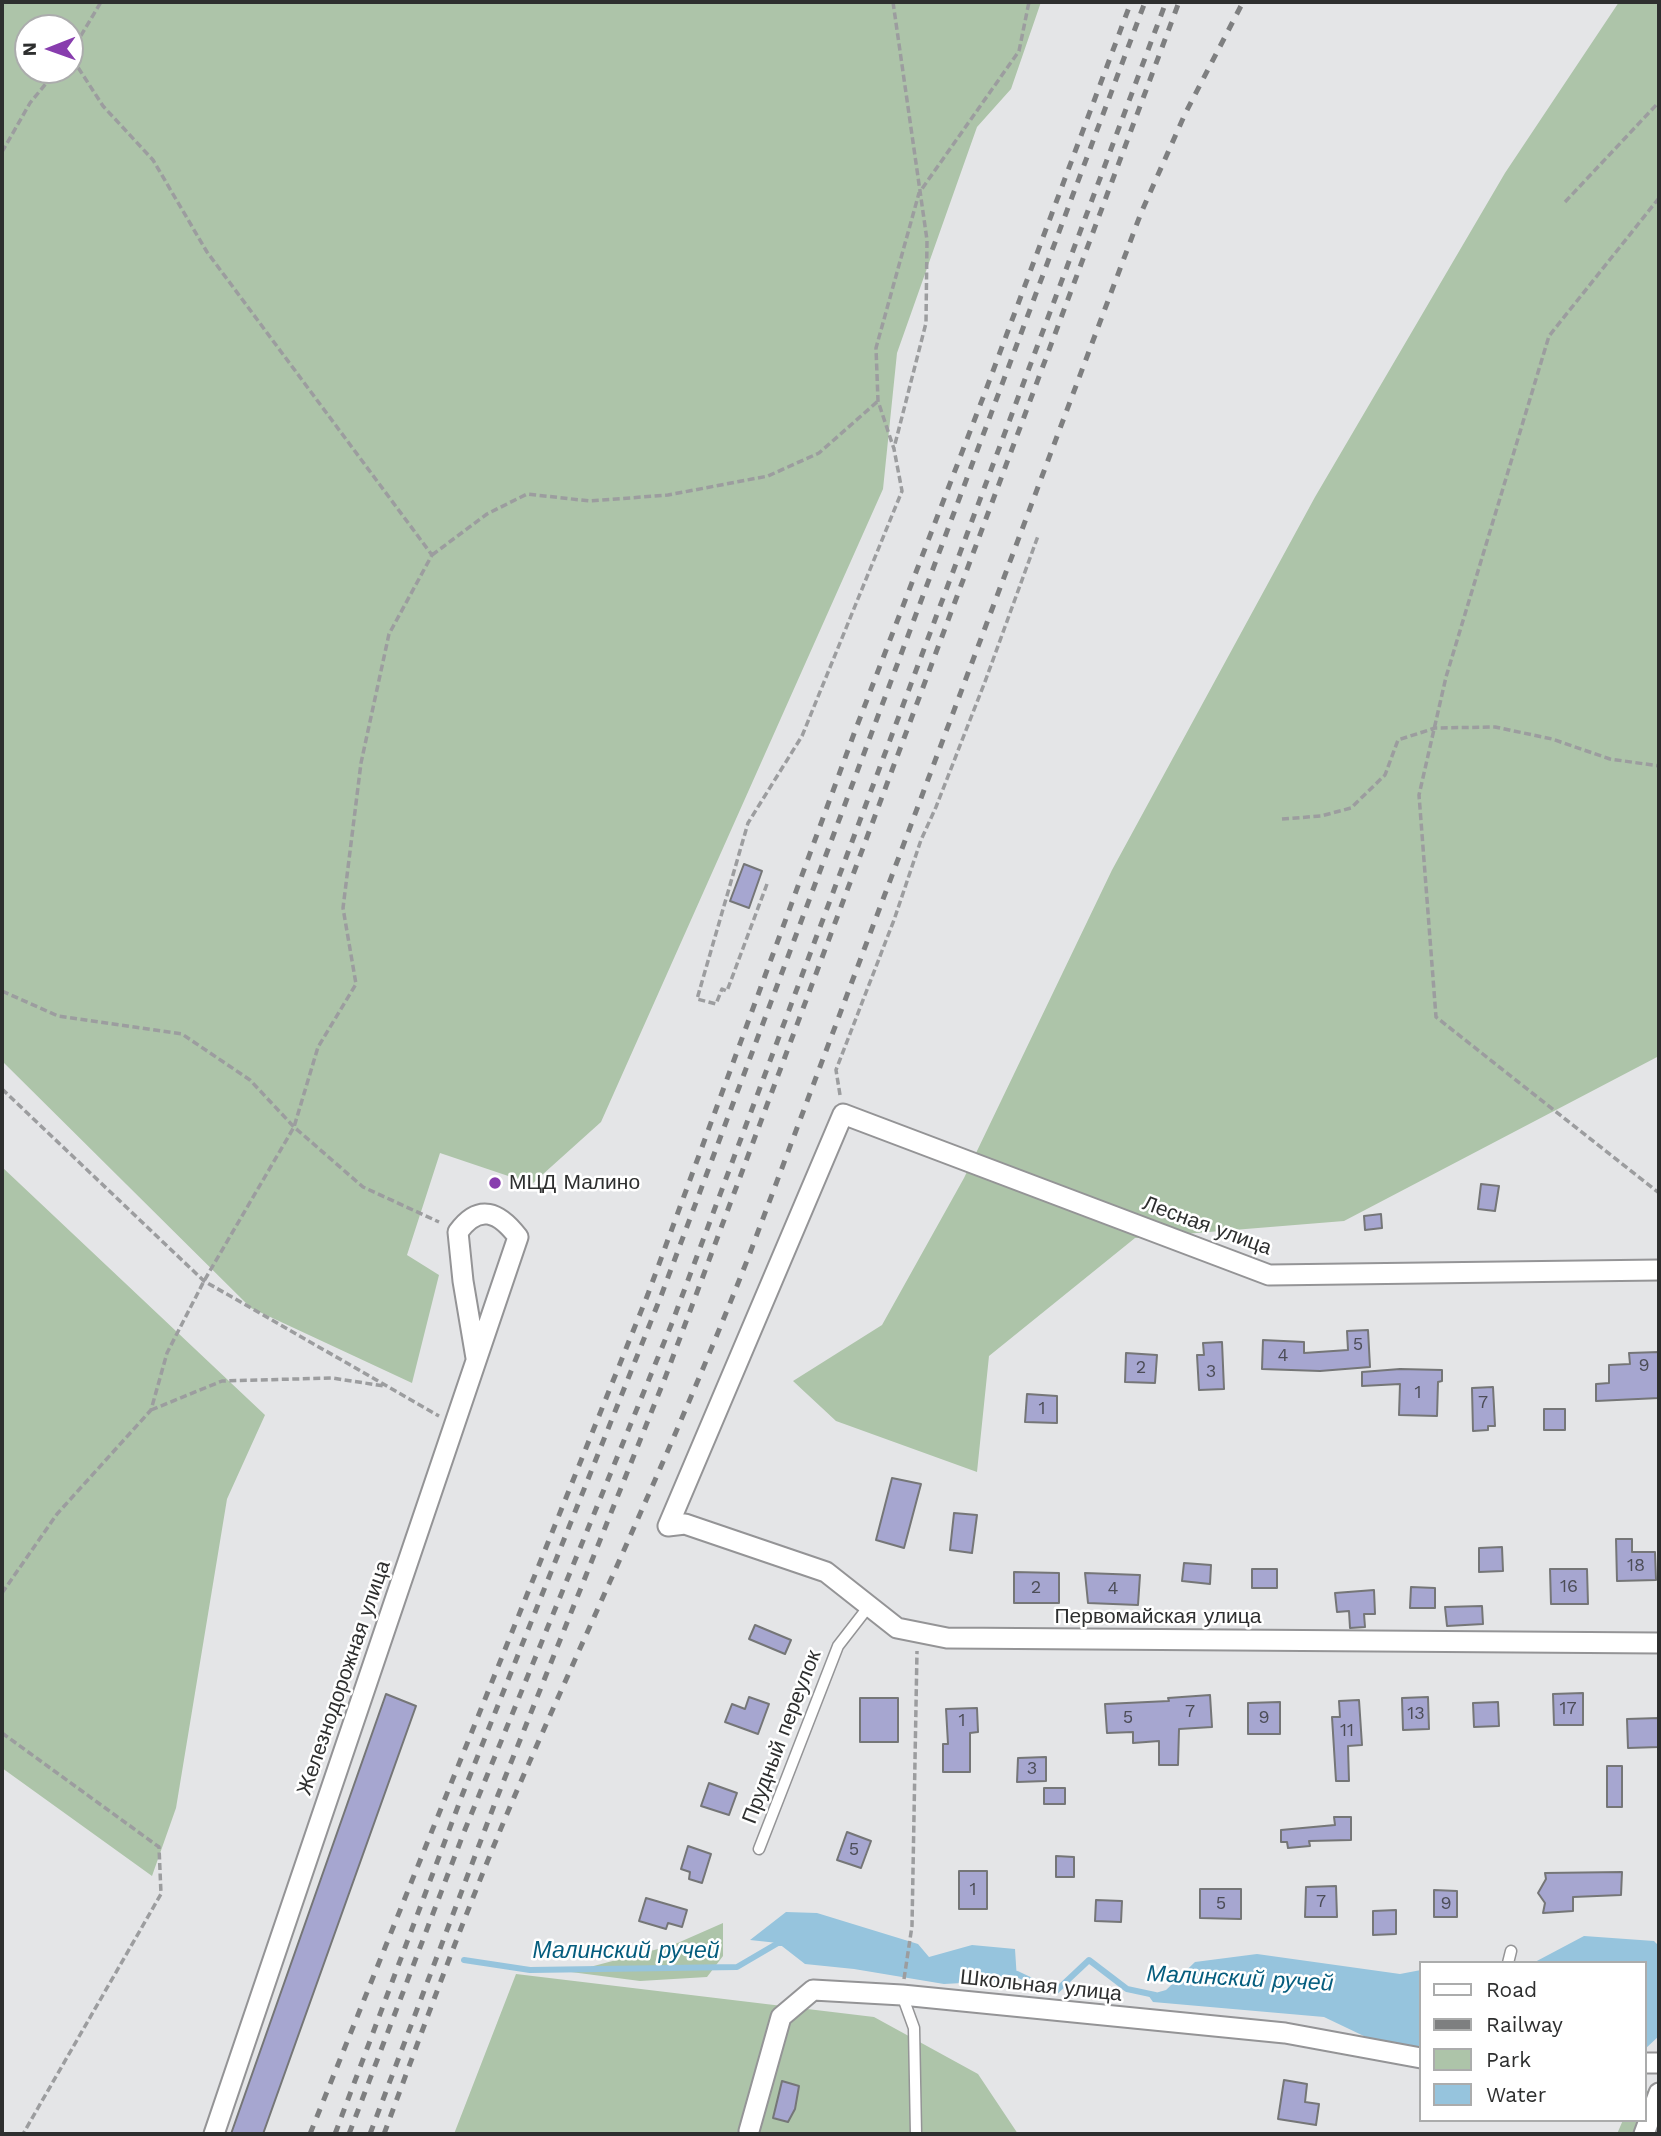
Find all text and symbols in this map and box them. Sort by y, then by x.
north arrow [14,14,84,84]
text: N [18,42,41,57]
place label: МЦД Малино [509,1170,640,1196]
marker: МЦД Малино [487,1175,503,1191]
street label: Лесная улица [1139,1191,1275,1261]
house number: 5 [1353,1334,1363,1356]
house number: 4 [1278,1345,1288,1367]
house number: 9 [1638,1355,1650,1377]
house number: 2 [1136,1357,1146,1379]
house number: 3 [1206,1361,1216,1383]
house number: 1 [1414,1382,1422,1404]
house number: 7 [1478,1392,1488,1414]
house number: 1 [1038,1398,1046,1420]
house number: 18 [1627,1555,1645,1577]
street label: Железнодорожная улица [292,1557,396,1799]
house number: 16 [1560,1576,1578,1598]
house number: 2 [1031,1577,1041,1599]
house number: 4 [1108,1578,1118,1600]
street label: Первомайская улица [1055,1604,1261,1630]
street label: Прудный переулок [737,1647,827,1827]
house number: 17 [1559,1698,1577,1720]
house number: 7 [1185,1701,1195,1723]
house number: 13 [1407,1703,1425,1725]
house number: 5 [1123,1707,1133,1729]
house number: 9 [1258,1707,1270,1729]
house number: 1 [958,1710,966,1732]
house number: 11 [1340,1720,1354,1742]
house number: 3 [1027,1758,1037,1780]
house number: 5 [849,1839,859,1861]
house number: 1 [969,1879,977,1901]
house number: 7 [1316,1891,1326,1913]
house number: 5 [1216,1893,1226,1915]
house number: 9 [1440,1893,1452,1915]
water label: Малинский ручей [532,1937,720,1965]
water label: Малинский ручей [1146,1960,1334,1998]
legend [1420,1961,1647,2122]
street label: Школьная улица [959,1965,1123,2007]
text: Road [1486,1977,1537,2002]
text: Railway [1486,2012,1563,2037]
text: Park [1486,2047,1531,2072]
text: Water [1486,2082,1546,2107]

